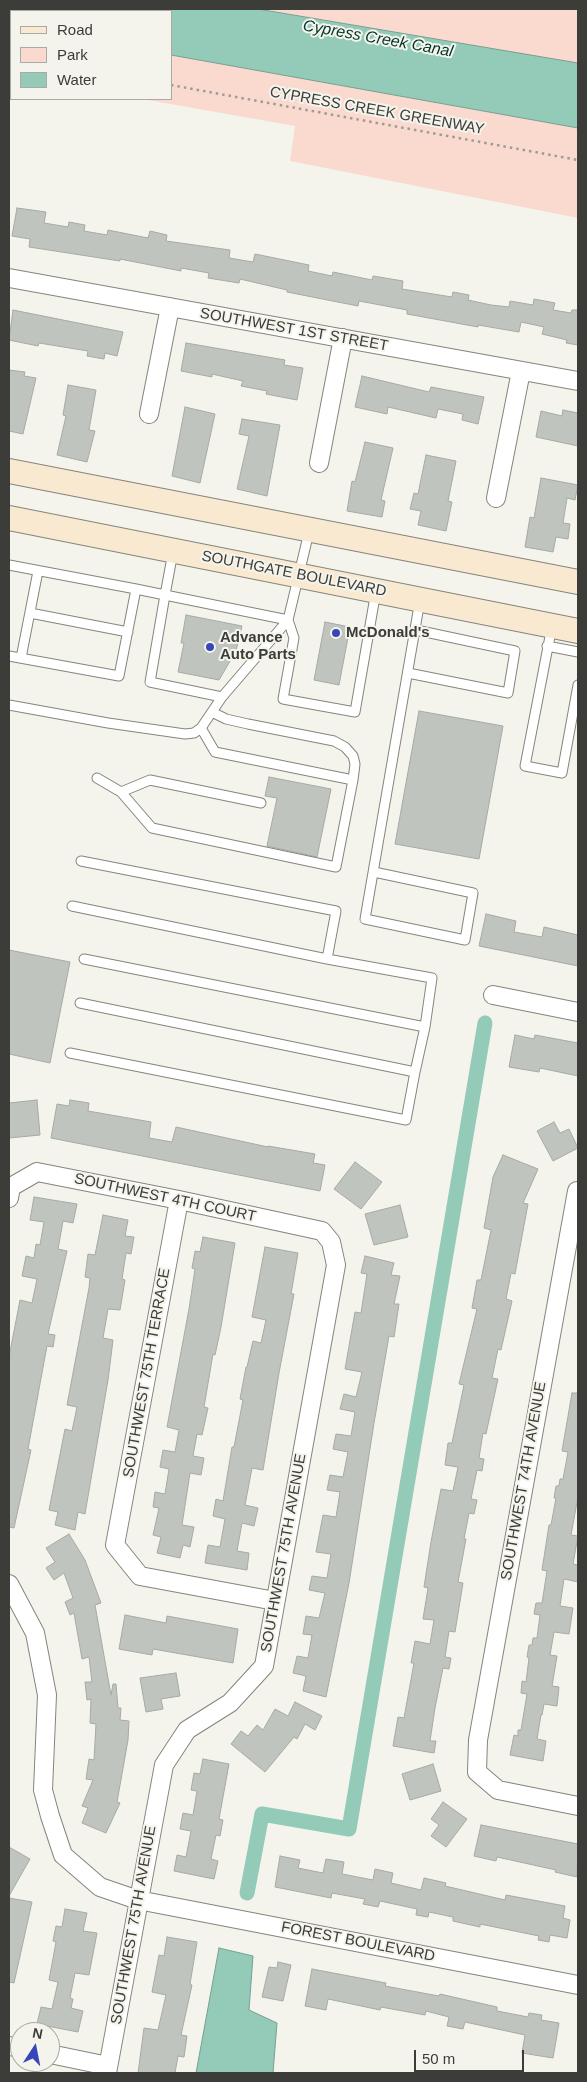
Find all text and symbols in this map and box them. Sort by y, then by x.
legend [10,10,172,100]
water label: Cypress Creek Canal [301,16,455,62]
text: Road [57,21,93,38]
text: Park [57,46,88,63]
text: Water [57,71,96,88]
street label: CYPRESS CREEK GREENWAY [268,83,486,139]
street label: SOUTHWEST 1ST STREET [198,305,390,355]
street label: SOUTHGATE BOULEVARD [200,547,388,601]
place label: McDonald's [346,624,430,642]
marker: McDonald's [330,627,342,639]
place label: Advance Auto Parts [220,629,296,664]
marker: Advance Auto Parts [204,641,216,653]
street label: SOUTHWEST 4TH COURT [72,1170,258,1226]
street label: SOUTHWEST 75TH TERRACE [120,1267,174,1479]
street label: SOUTHWEST 74TH AVENUE [498,1380,550,1582]
street label: SOUTHWEST 75TH AVENUE [258,1452,310,1654]
street label: SOUTHWEST 75TH AVENUE [108,1824,160,2026]
street label: FOREST BOULEVARD [280,1918,436,1966]
north arrow [10,2022,60,2072]
text: N [31,2024,44,2042]
scale bar [417,2040,527,2072]
text: 50 m [422,2050,455,2067]

